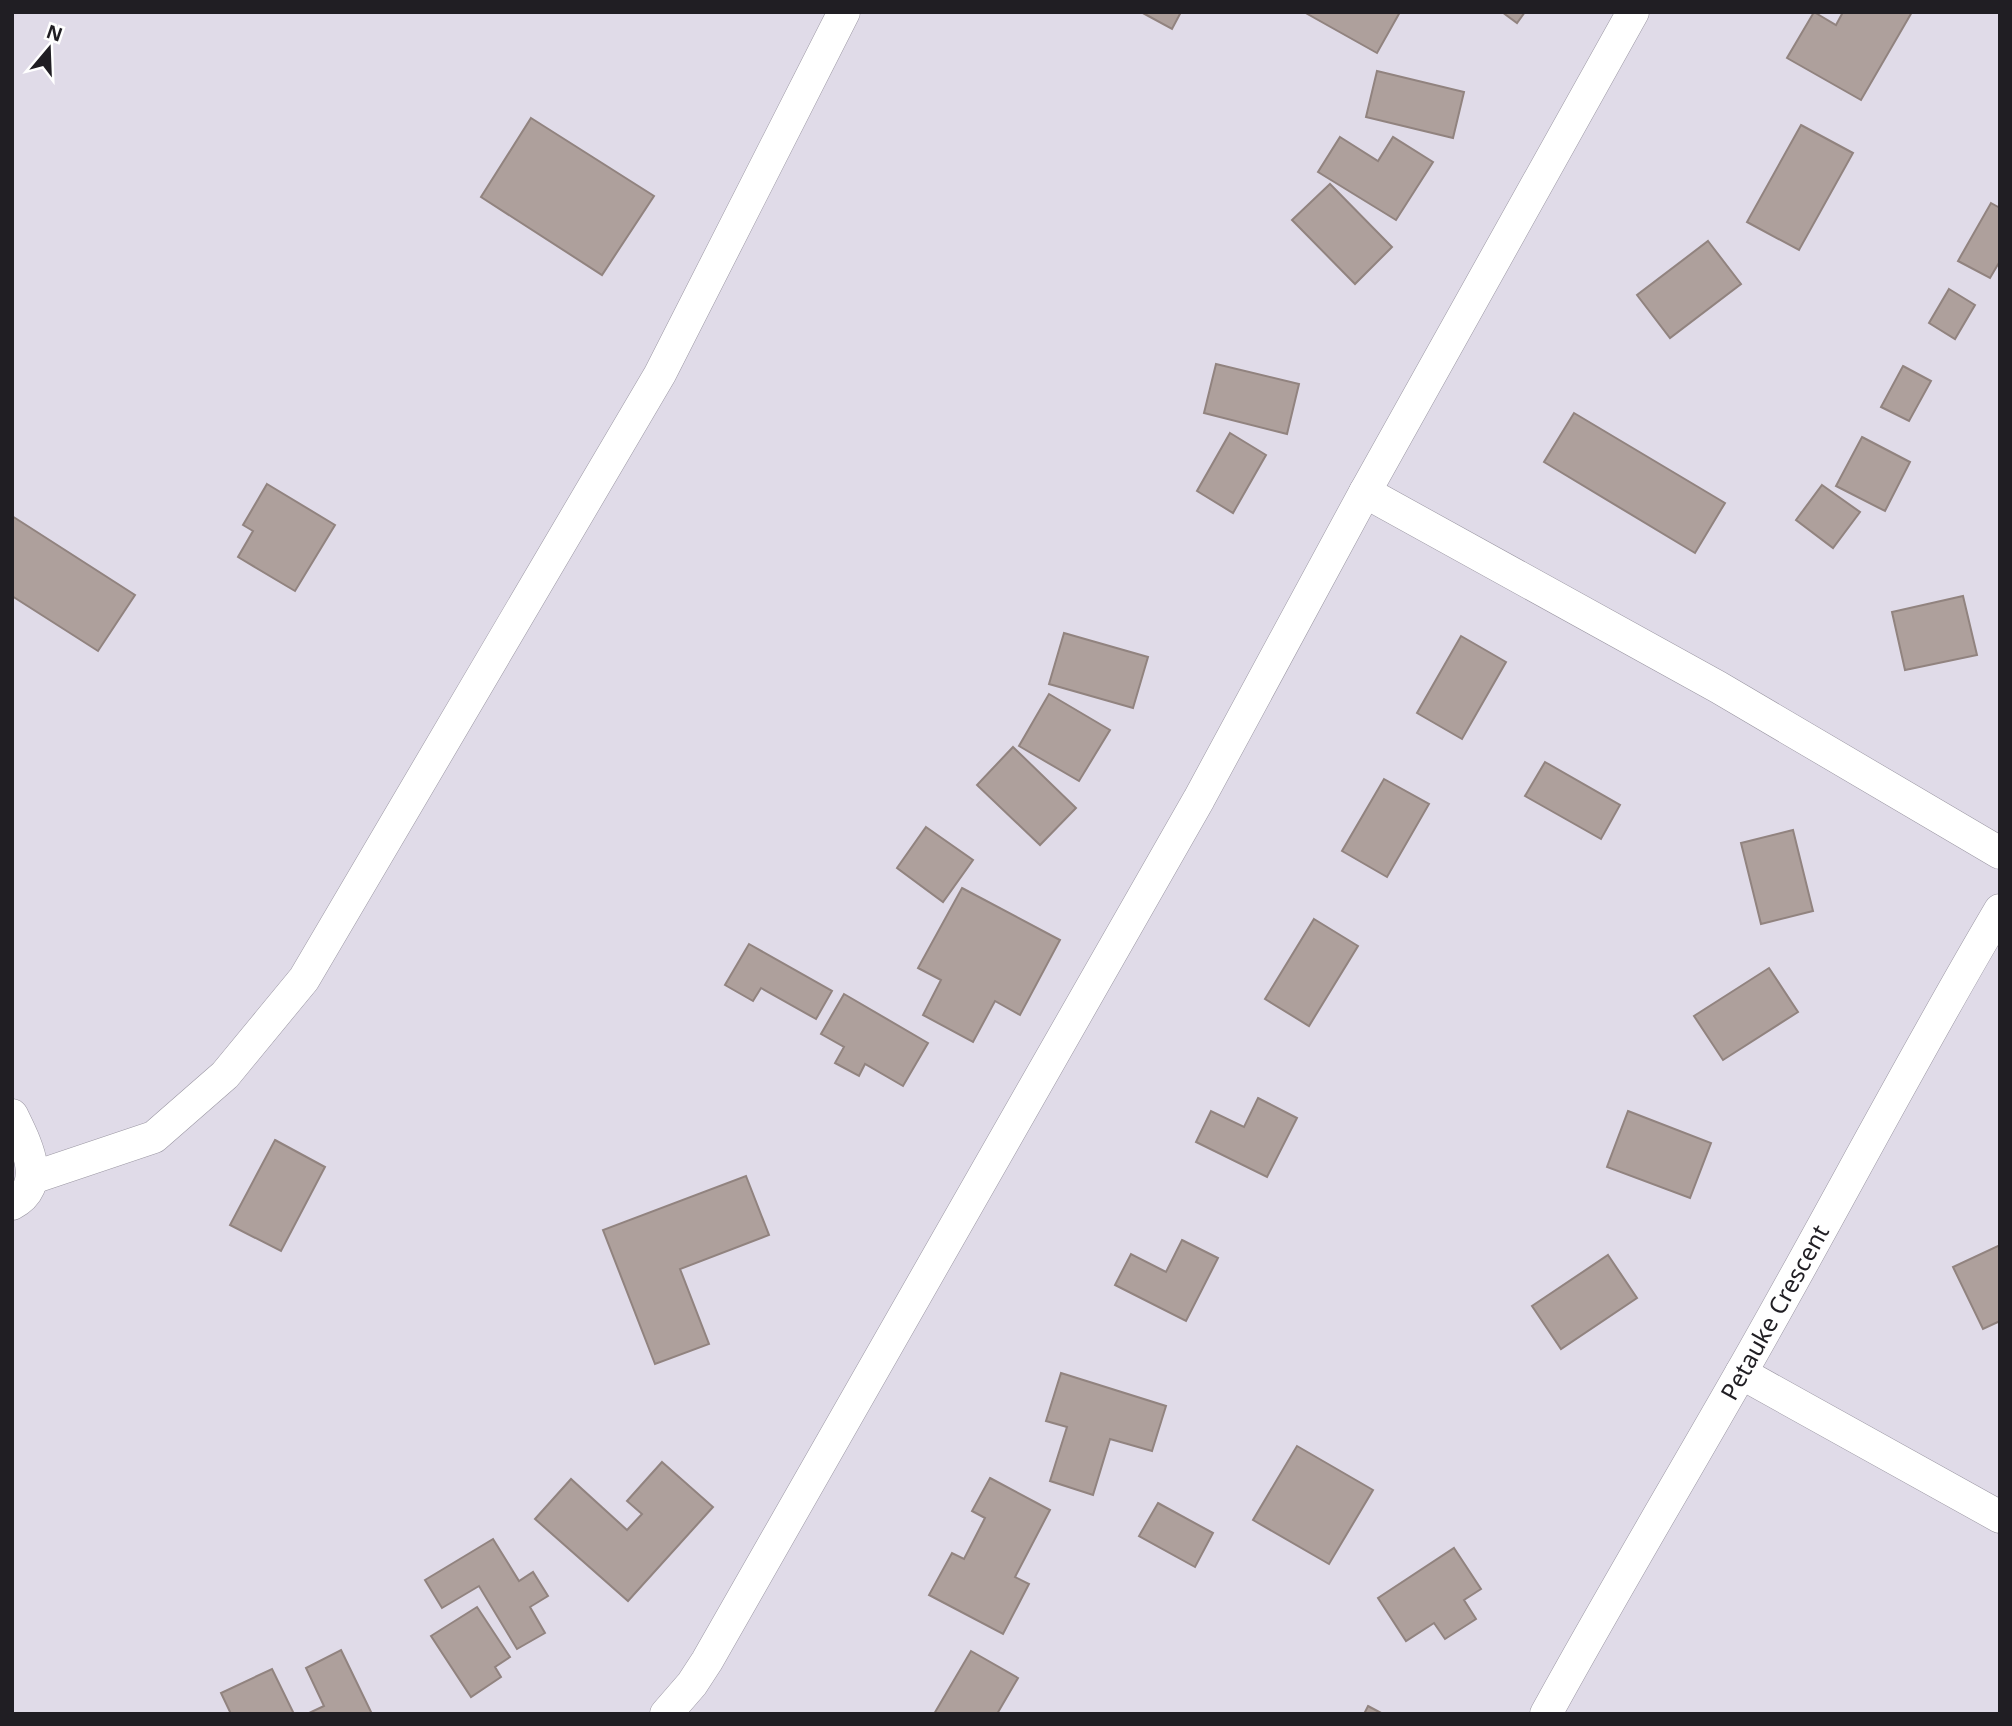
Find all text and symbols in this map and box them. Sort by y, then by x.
north arrow [14,14,84,84]
text: N [43,18,66,48]
street label: Petauke Crescent [1712,1218,1836,1406]

